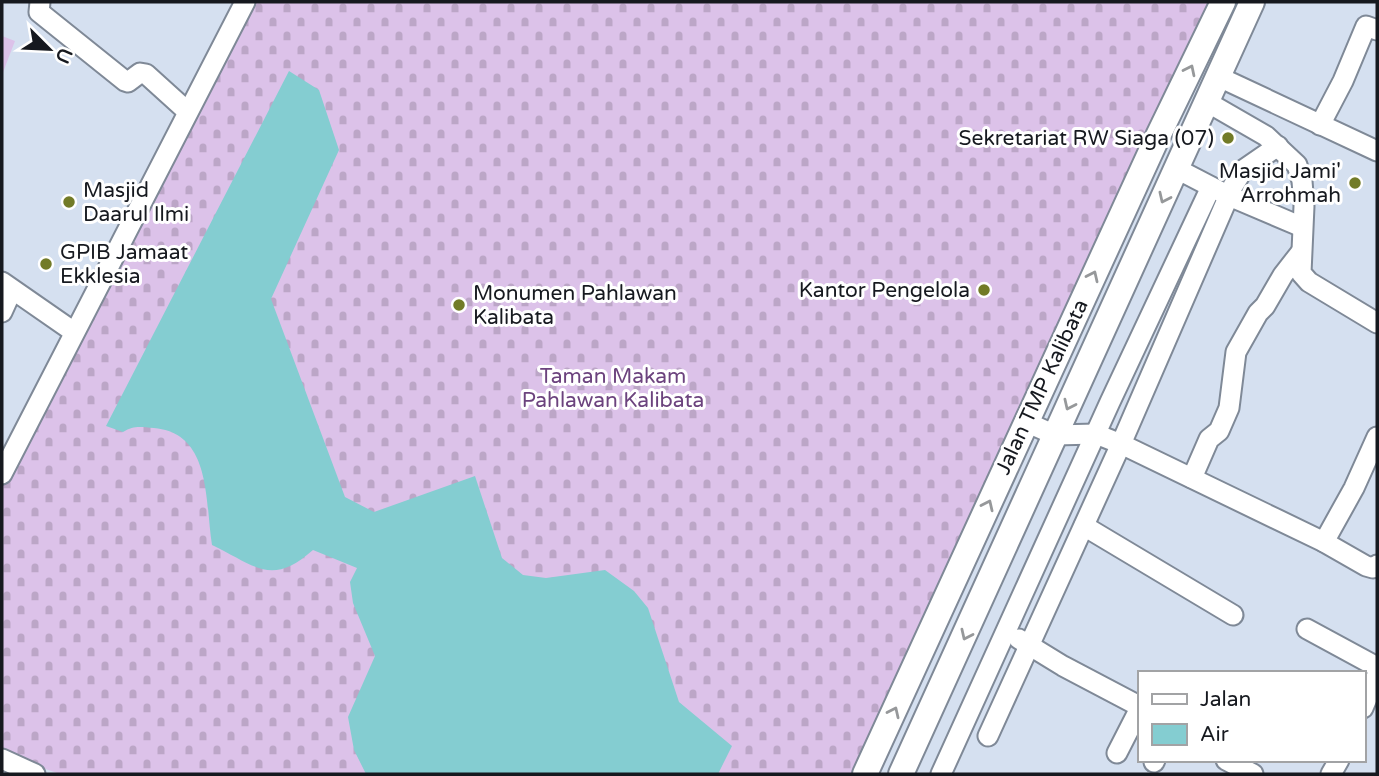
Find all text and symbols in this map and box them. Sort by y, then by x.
north arrow [14,14,84,84]
text: U [51,44,77,67]
one-way arrow [1182,65,1196,77]
place label: Sekretariat RW Siaga (07) [959,126,1214,151]
marker: Sekretariat RW Siaga (07) [1220,130,1236,146]
place label: Masjid Jami' Arrohmah [1219,159,1341,208]
marker: Masjid Jami' Arrohmah [1347,175,1363,191]
place label: Masjid Daarul Ilmi [83,178,189,227]
one-way arrow [1158,191,1172,203]
marker: Masjid Daarul Ilmi [61,194,77,210]
place label: GPIB Jamaat Ekklesia [60,240,188,289]
marker: GPIB Jamaat Ekklesia [38,256,54,272]
one-way arrow [1085,271,1099,283]
place label: Kantor Pengelola [799,278,970,303]
place label: Monumen Pahlawan Kalibata [473,281,677,330]
marker: Kantor Pengelola [976,282,992,298]
street label: Jalan TMP Kalibata [990,295,1094,479]
marker: Monumen Pahlawan Kalibata [451,297,467,313]
park label: Taman Makam Pahlawan Kalibata [522,364,704,413]
one-way arrow [1063,398,1077,410]
one-way arrow [980,500,994,512]
one-way arrow [960,627,974,640]
legend [1138,671,1365,762]
text: Jalan [1200,687,1251,712]
one-way arrow [886,707,900,719]
text: Air [1200,722,1229,747]

